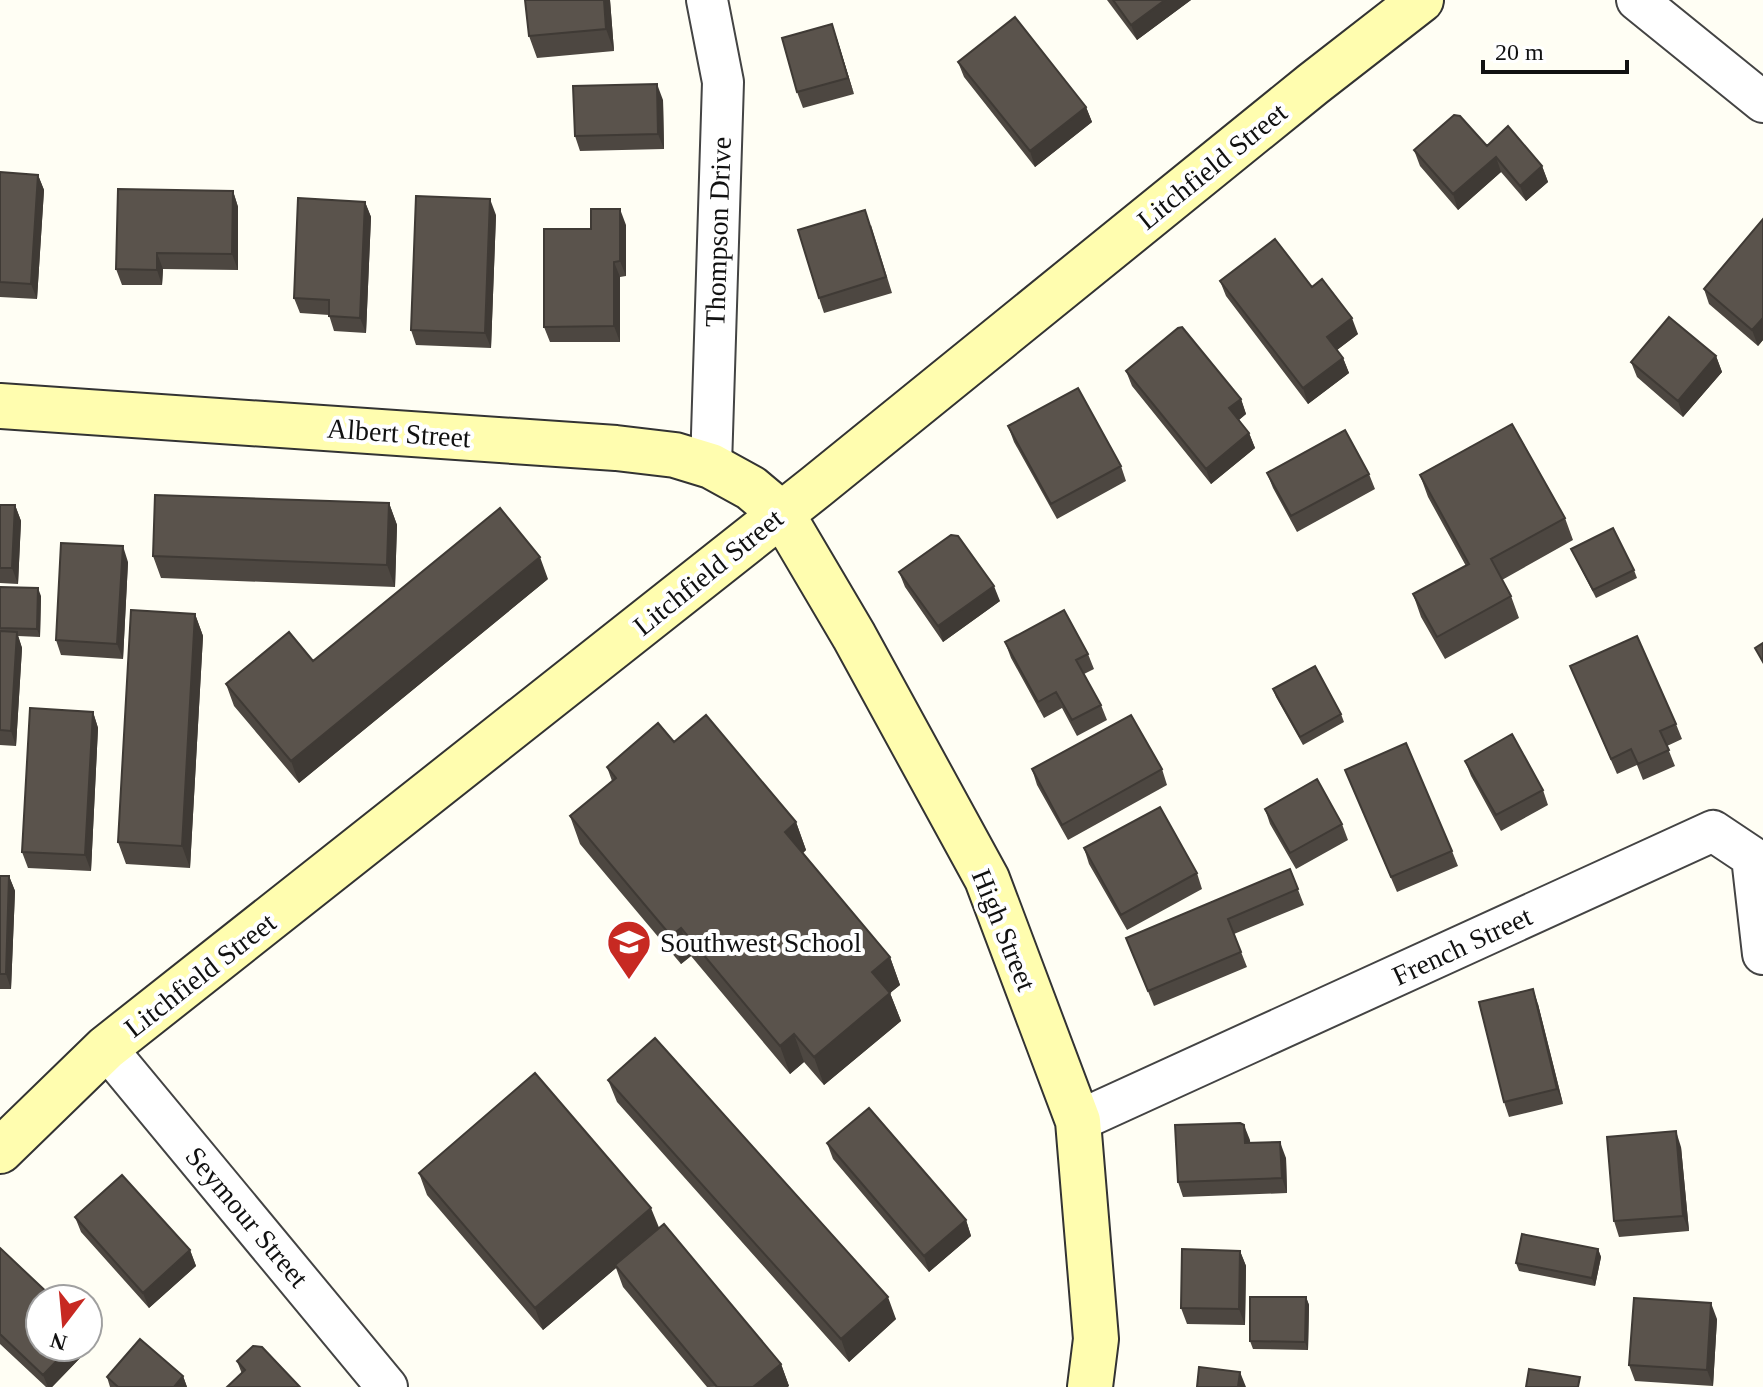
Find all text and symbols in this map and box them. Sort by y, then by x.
scale bar [1483,24,1627,74]
text: 20 m [1495,39,1544,65]
street label: Litchfield Street [1131,96,1293,236]
street label: Thompson Drive [699,136,737,328]
street label: Albert Street [326,413,472,453]
street label: Litchfield Street [627,502,789,642]
street label: High Street [966,865,1042,995]
street label: French Street [1387,900,1537,992]
street label: Litchfield Street [118,906,282,1043]
school or university icon: Southwest School [605,918,653,981]
place label: Southwest School [660,927,862,958]
street label: Seymour Street [179,1141,315,1294]
north arrow [24,1283,104,1363]
text: N [47,1328,70,1356]

